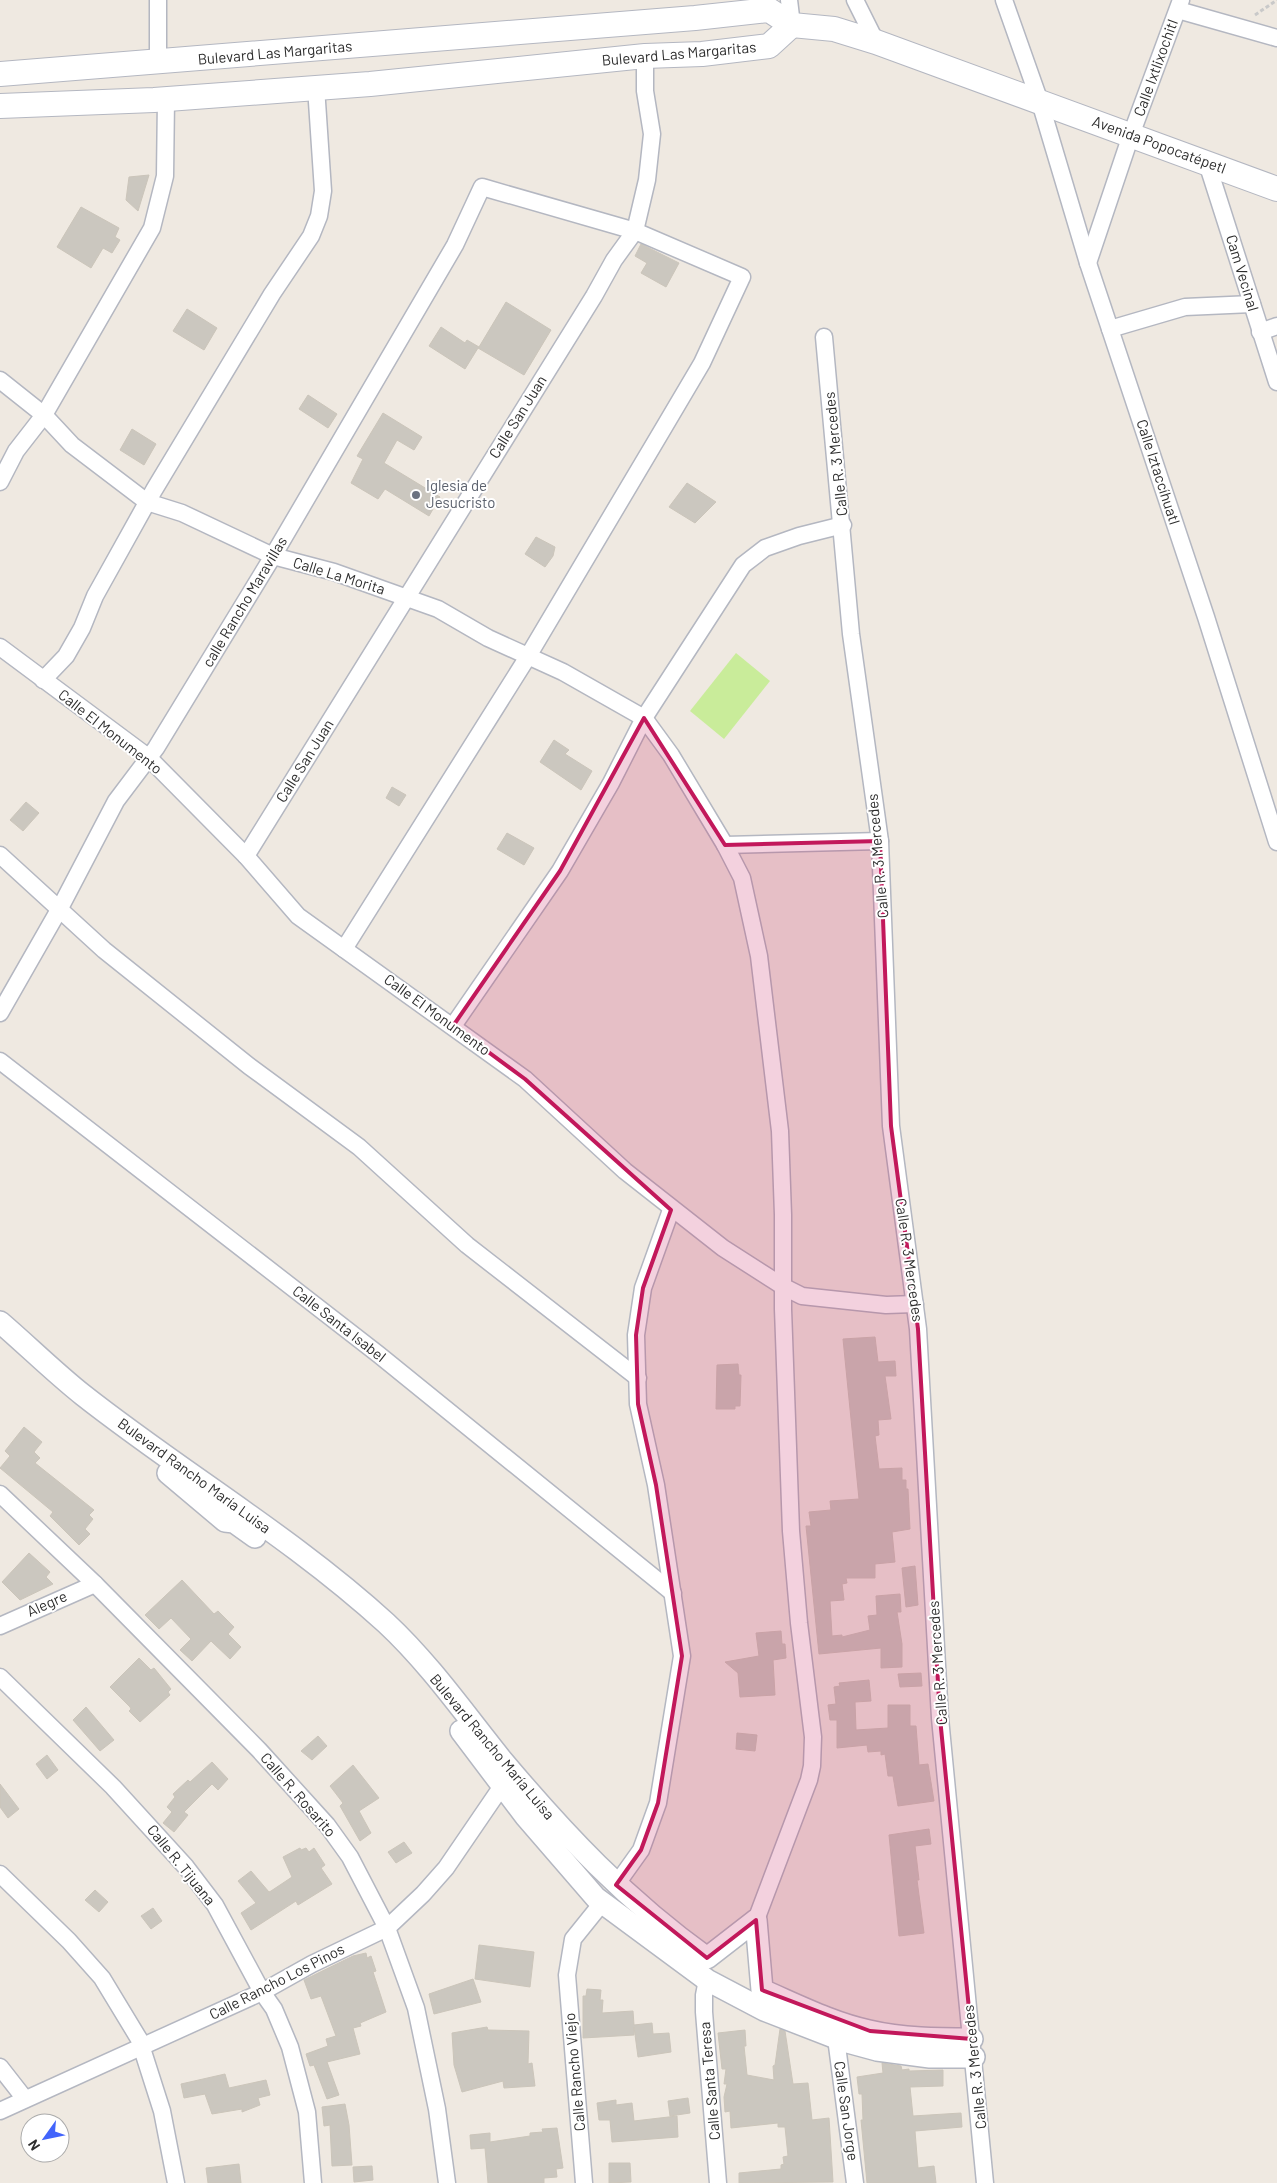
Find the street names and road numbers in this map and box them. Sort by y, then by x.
street label: Calle Ixtlixochitl [1129,17,1181,119]
street label: Bulevard Las Margaritas [197,36,353,68]
street label: Bulevard Las Margaritas [601,37,757,69]
street label: Avenida Popocatépetl [1090,111,1229,177]
street label: Cam Vecinal [1223,232,1263,313]
street label: Calle San Juan [484,372,550,461]
street label: Calle R. 3 Mercedes [820,391,850,517]
street label: Calle Iztaccíhuatl [1133,417,1184,527]
street label: calle Rancho Maravillas [198,533,290,670]
street label: Calle La Morita [291,553,387,598]
street label: Calle El Monumento [55,685,166,777]
street label: Calle San Juan [271,716,337,805]
street label: Calle R. 3 Mercedes [863,793,891,919]
street label: Calle El Monumento [381,970,494,1059]
street label: Calle R. 3 Mercedes [892,1197,928,1323]
street label: Calle Santa Isabel [289,1281,390,1365]
street label: Bulevard Rancho María Luisa [115,1414,274,1537]
street label: Alegre [24,1586,69,1620]
street label: Calle R. 3 Mercedes [924,1600,950,1726]
street label: Bulevard Rancho María Luisa [427,1670,559,1823]
street label: Calle R. Rosarito [257,1749,340,1840]
street label: Calle R. Tijuana [144,1820,220,1908]
street label: Calle Rancho Los Pinos [206,1939,347,2023]
street label: Calle R. 3 Mercedes [959,2004,989,2130]
street label: Calle Rancho Viejo [560,2012,588,2132]
street label: Calle Santa Teresa [695,2021,723,2141]
street label: Calle San Jorge [831,2060,863,2162]

